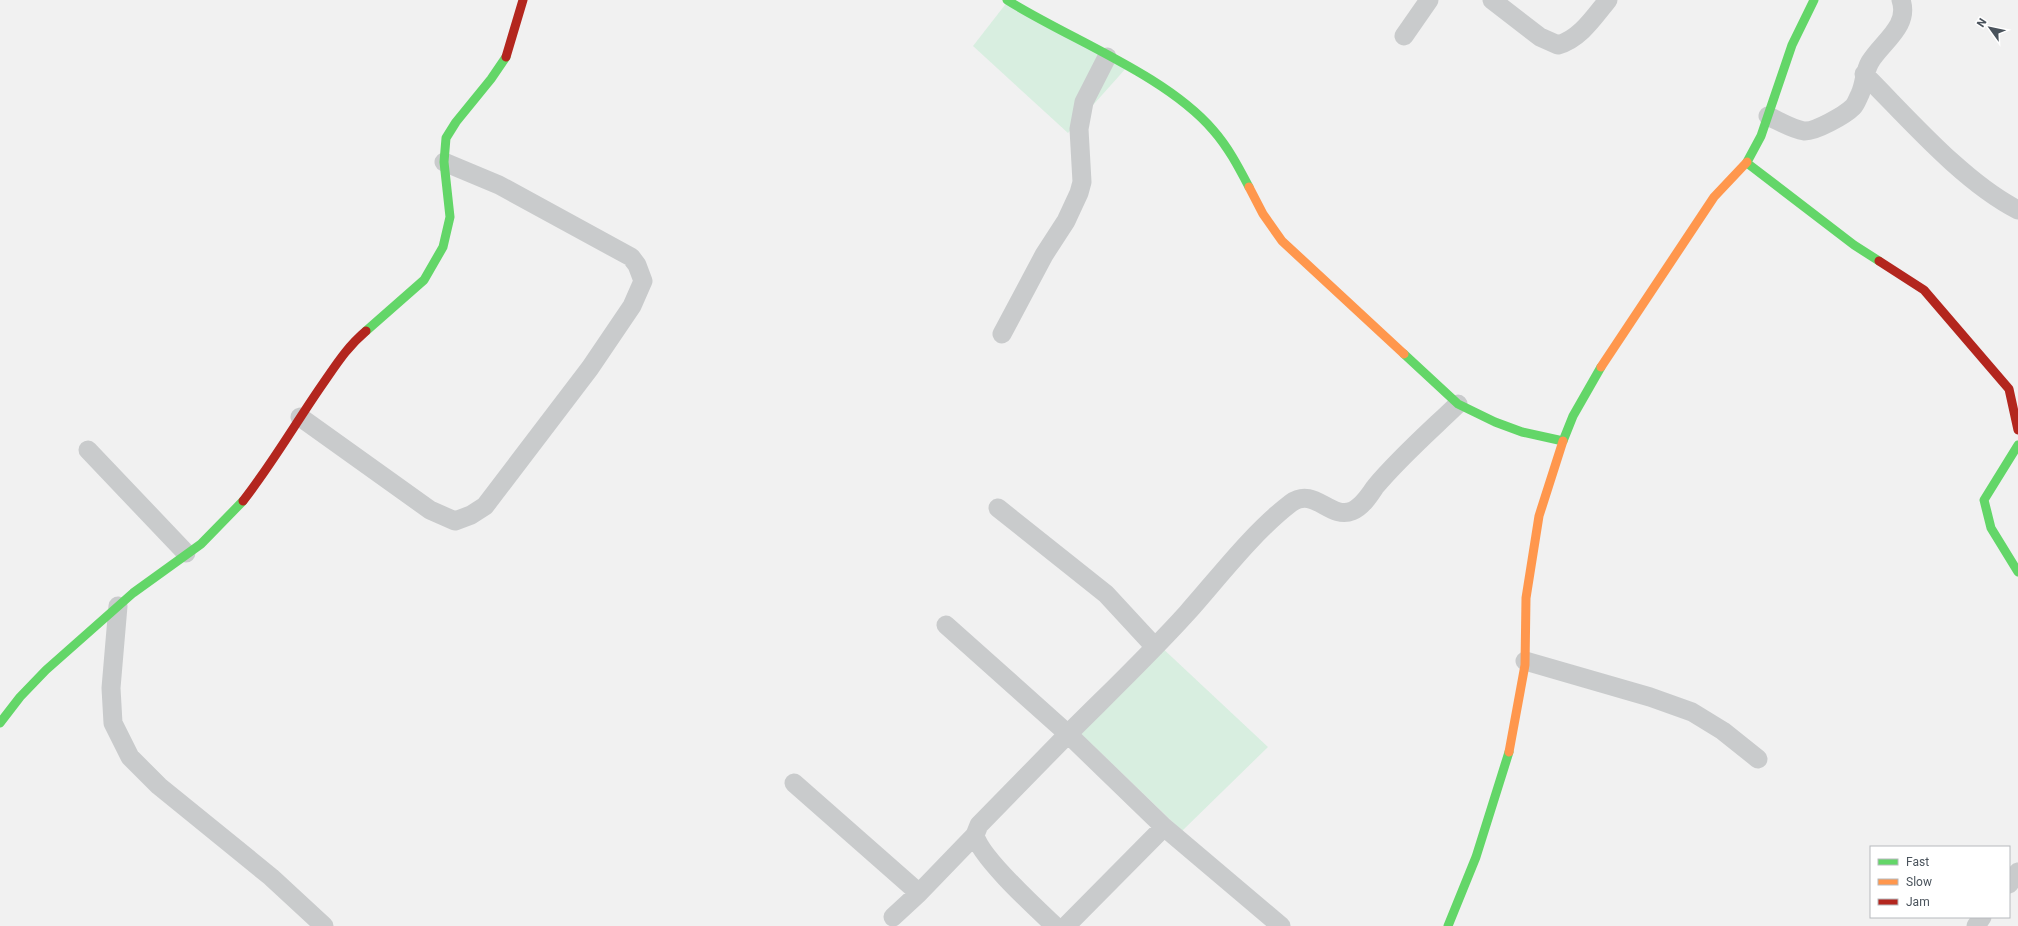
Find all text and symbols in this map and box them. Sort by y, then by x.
north arrow [1970,8,2010,48]
text: N [1974,16,1990,30]
legend [1870,846,2010,918]
text: Fast [1906,855,1929,869]
text: Slow [1906,875,1932,889]
text: Jam [1906,895,1930,909]

